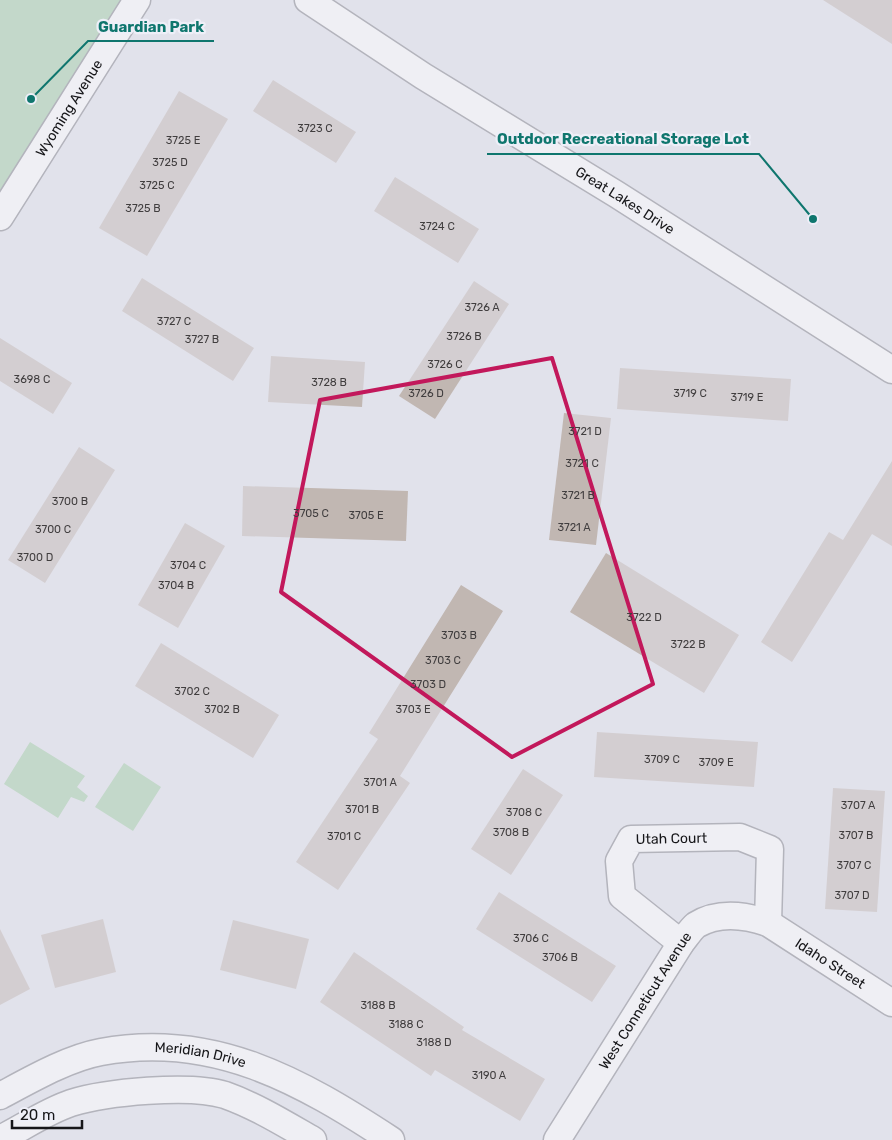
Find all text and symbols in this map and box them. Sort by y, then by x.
callout: Guardian Park [88,11,214,41]
text: Guardian Park [98,18,204,36]
street label: Wyoming Avenue [32,56,106,160]
house number: 3723 C [297,122,333,135]
callout: Outdoor Recreational Storage Lot [487,124,759,154]
text: Outdoor Recreational Storage Lot [497,130,749,148]
house number: 3725 E [166,134,201,147]
house number: 3725 D [152,156,188,169]
street label: Great Lakes Drive [572,163,678,238]
house number: 3725 C [139,179,175,192]
house number: 3725 B [125,202,161,215]
house number: 3724 C [419,220,455,233]
house number: 3726 A [464,301,500,314]
house number: 3727 C [157,315,191,328]
house number: 3726 B [446,330,482,343]
house number: 3727 B [185,333,219,346]
house number: 3726 C [427,358,463,371]
house number: 3698 C [14,373,50,386]
house number: 3728 B [311,376,347,389]
house number: 3726 D [408,387,444,400]
house number: 3719 C [673,387,707,400]
house number: 3719 E [731,391,764,404]
house number: 3721 D [568,425,602,438]
house number: 3721 C [565,457,599,470]
house number: 3721 B [561,489,595,502]
house number: 3700 B [52,495,88,508]
house number: 3705 C [293,507,329,520]
house number: 3705 E [348,509,384,522]
house number: 3721 A [557,521,591,534]
house number: 3700 C [35,523,71,536]
house number: 3700 D [17,551,53,564]
house number: 3704 C [170,559,206,572]
house number: 3704 B [158,579,194,592]
house number: 3722 D [626,611,662,624]
house number: 3703 B [441,629,477,642]
house number: 3722 B [670,638,706,651]
house number: 3703 C [425,654,461,667]
house number: 3703 D [410,678,446,691]
house number: 3702 C [174,685,210,698]
house number: 3702 B [204,703,240,716]
house number: 3703 E [395,703,431,716]
house number: 3709 C [644,753,680,766]
house number: 3709 E [698,756,734,769]
house number: 3701 A [363,776,397,789]
house number: 3707 A [841,799,876,812]
house number: 3701 B [345,803,379,816]
house number: 3708 C [506,806,542,819]
house number: 3708 B [493,826,529,839]
house number: 3707 B [839,829,873,842]
house number: 3701 C [327,830,361,843]
street label: Utah Court [635,830,708,848]
house number: 3707 C [837,859,871,872]
house number: 3707 D [834,889,870,902]
street label: West Conneticut Avenue [596,929,696,1073]
house number: 3706 C [513,932,549,945]
street label: Idaho Street [792,935,869,993]
house number: 3706 B [542,951,578,964]
house number: 3188 B [360,999,396,1012]
house number: 3188 C [388,1018,424,1031]
house number: 3188 D [416,1036,452,1049]
street label: Meridian Drive [154,1039,248,1072]
house number: 3190 A [472,1069,507,1082]
scale bar [12,1098,82,1130]
text: 20 m [20,1106,55,1124]

